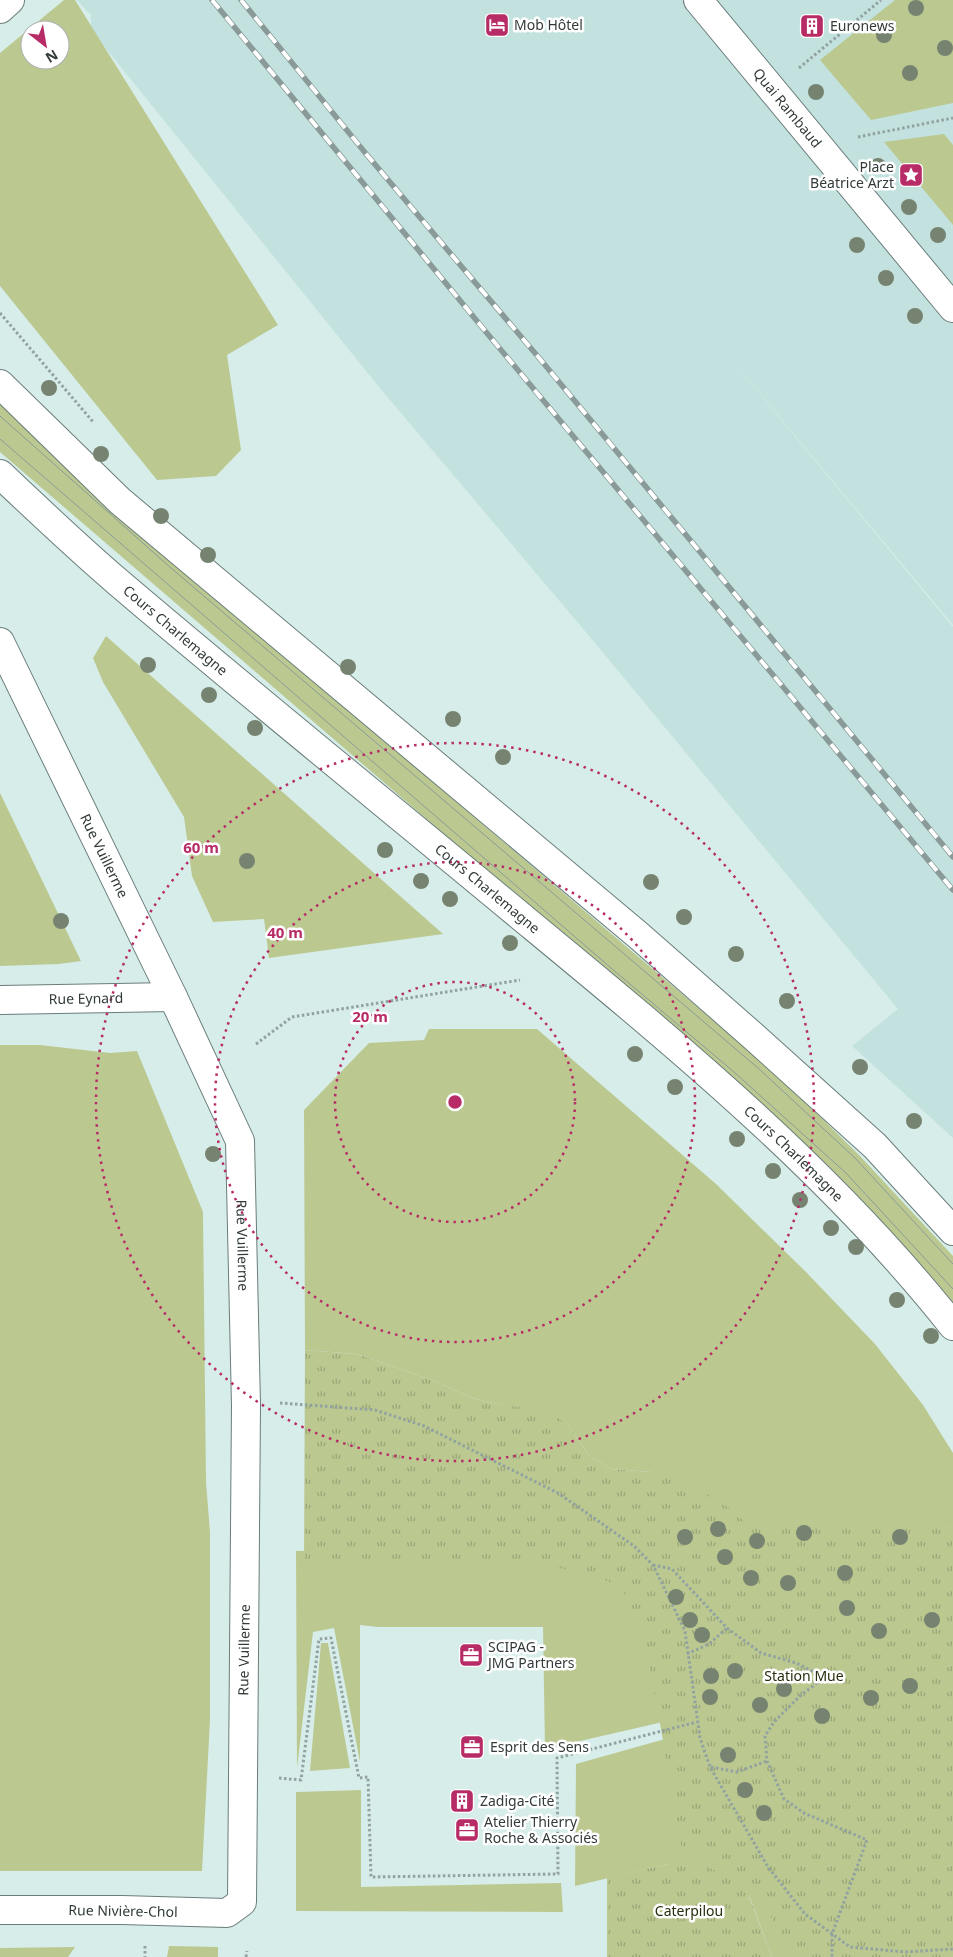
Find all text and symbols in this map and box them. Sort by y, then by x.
hotel icon: Mob Hôtel [484,12,510,38]
building icon: Euronews [799,13,825,39]
place label: Mob Hôtel [514,15,583,34]
place label: Euronews [830,16,895,35]
north arrow [20,20,70,70]
text: N [42,45,62,68]
street label: Quai Rambaud [749,64,826,151]
place label: Place Béatrice Arzt [810,157,894,192]
place icon: Place Béatrice Arzt [898,162,924,188]
street label: Cours Charlemagne [119,581,232,680]
street label: Rue Vuillerme [76,810,133,901]
text: 60 m [183,837,219,857]
street label: Cours Charlemagne [431,839,544,937]
text: 40 m [267,922,303,942]
street label: Rue Eynard [49,988,123,1008]
text: 20 m [352,1006,388,1026]
centre of rings [446,1093,464,1111]
street label: Cours Charlemagne [740,1101,848,1205]
street label: Rue Vuillerme [232,1199,253,1291]
street label: Rue Vuillerme [233,1604,254,1696]
place label: SCIPAG - JMG Partners [486,1637,575,1672]
office icon: SCIPAG - JMG Partners [458,1642,484,1668]
park label: Station Mue [764,1666,844,1685]
office icon: Esprit des Sens [459,1734,485,1760]
place label: Esprit des Sens [490,1737,589,1756]
building icon: Zadiga-Cité [449,1788,475,1814]
place label: Zadiga-Cité [480,1791,555,1810]
place label: Atelier Thierry Roche & Associés [484,1812,598,1847]
office icon: Atelier Thierry Roche & Associés [454,1817,480,1843]
street label: Rue Nivière-Chol [68,1900,178,1921]
park label: Caterpilou [655,1901,723,1920]

